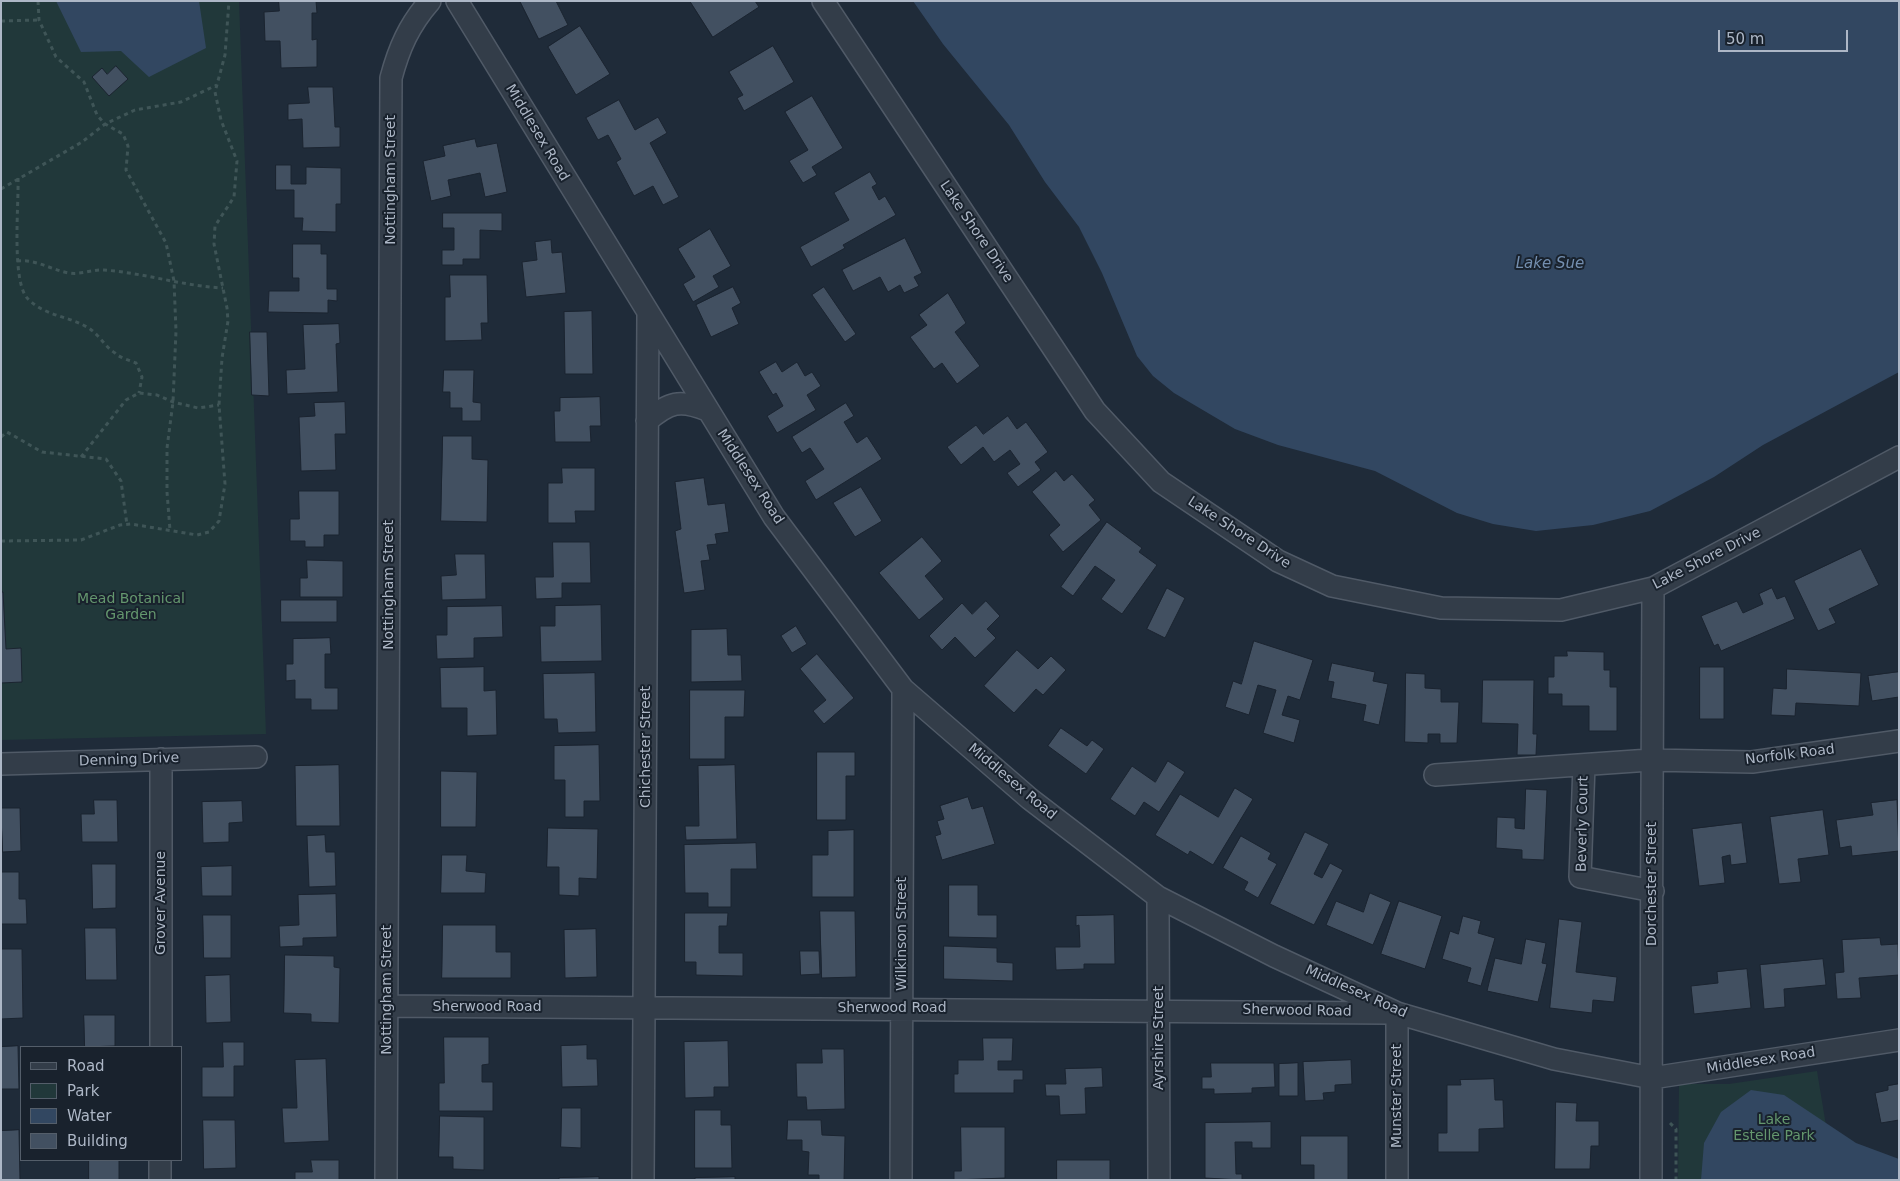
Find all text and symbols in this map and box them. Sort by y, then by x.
scale bar [1720,20,1850,52]
text: 50 m [1726,30,1764,48]
street label: Middlesex Road [502,82,572,184]
street label: Nottingham Street [383,115,399,245]
street label: Lake Shore Drive [936,178,1016,286]
water label: Lake Sue [1516,255,1584,273]
street label: Middlesex Road [713,426,787,528]
street label: Lake Shore Drive [1184,493,1294,573]
street label: Nottingham Street [381,520,397,650]
street label: Lake Shore Drive [1650,524,1764,594]
park label: Mead Botanical Garden [77,591,185,624]
street label: Chichester Street [638,686,654,808]
street label: Middlesex Road [965,740,1059,824]
street label: Norfolk Road [1744,741,1836,769]
street label: Denning Drive [78,750,180,770]
street label: Beverly Court [1574,776,1592,872]
street label: Dorchester Street [1644,822,1660,946]
street label: Grover Avenue [153,851,169,955]
street label: Wilkinson Street [894,877,910,991]
street label: Nottingham Street [379,925,395,1055]
street label: Middlesex Road [1302,962,1410,1022]
street label: Ayrshire Street [1151,986,1167,1090]
street label: Sherwood Road [432,999,542,1015]
street label: Sherwood Road [837,1000,947,1016]
street label: Sherwood Road [1242,1002,1352,1020]
street label: Munster Street [1389,1044,1405,1148]
street label: Middlesex Road [1705,1044,1817,1078]
legend [20,1046,182,1161]
text: Road [67,1057,105,1075]
text: Park [67,1082,99,1100]
text: Water [67,1107,111,1125]
park label: Lake Estelle Park [1733,1112,1815,1144]
text: Building [67,1132,128,1150]

